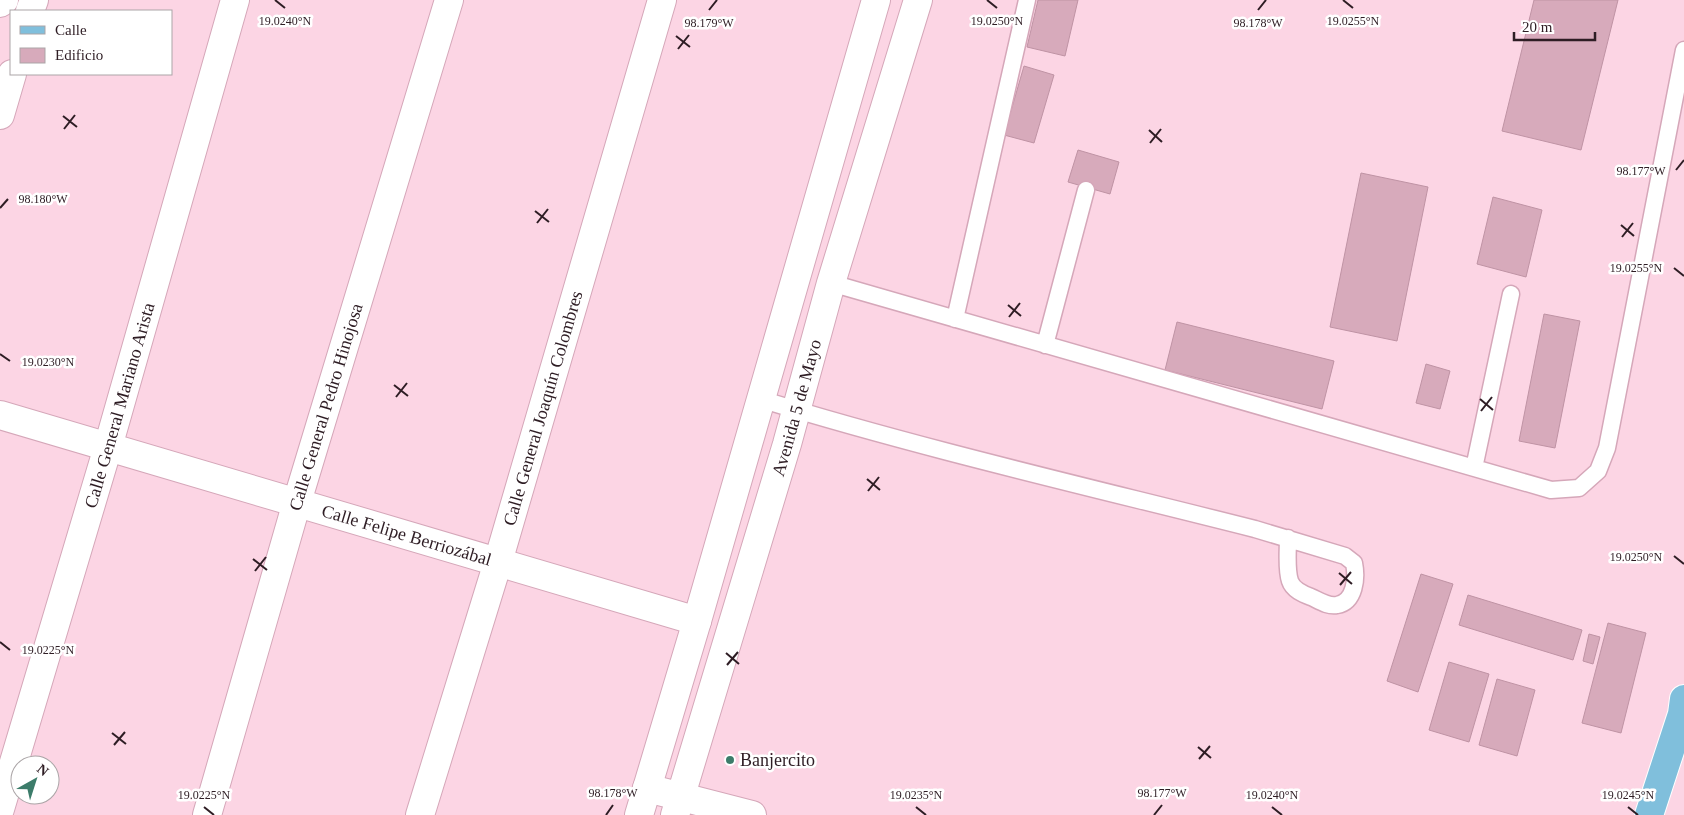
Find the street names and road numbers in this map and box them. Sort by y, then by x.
street label: Calle General Joaquín Colombres [499,288,587,528]
street label: Calle General Mariano Arista [80,300,158,510]
street label: Calle General Pedro Hinojosa [285,301,367,513]
street label: Avenida 5 de Mayo [768,337,825,479]
street label: Calle Felipe Berriozábal [319,501,494,570]

